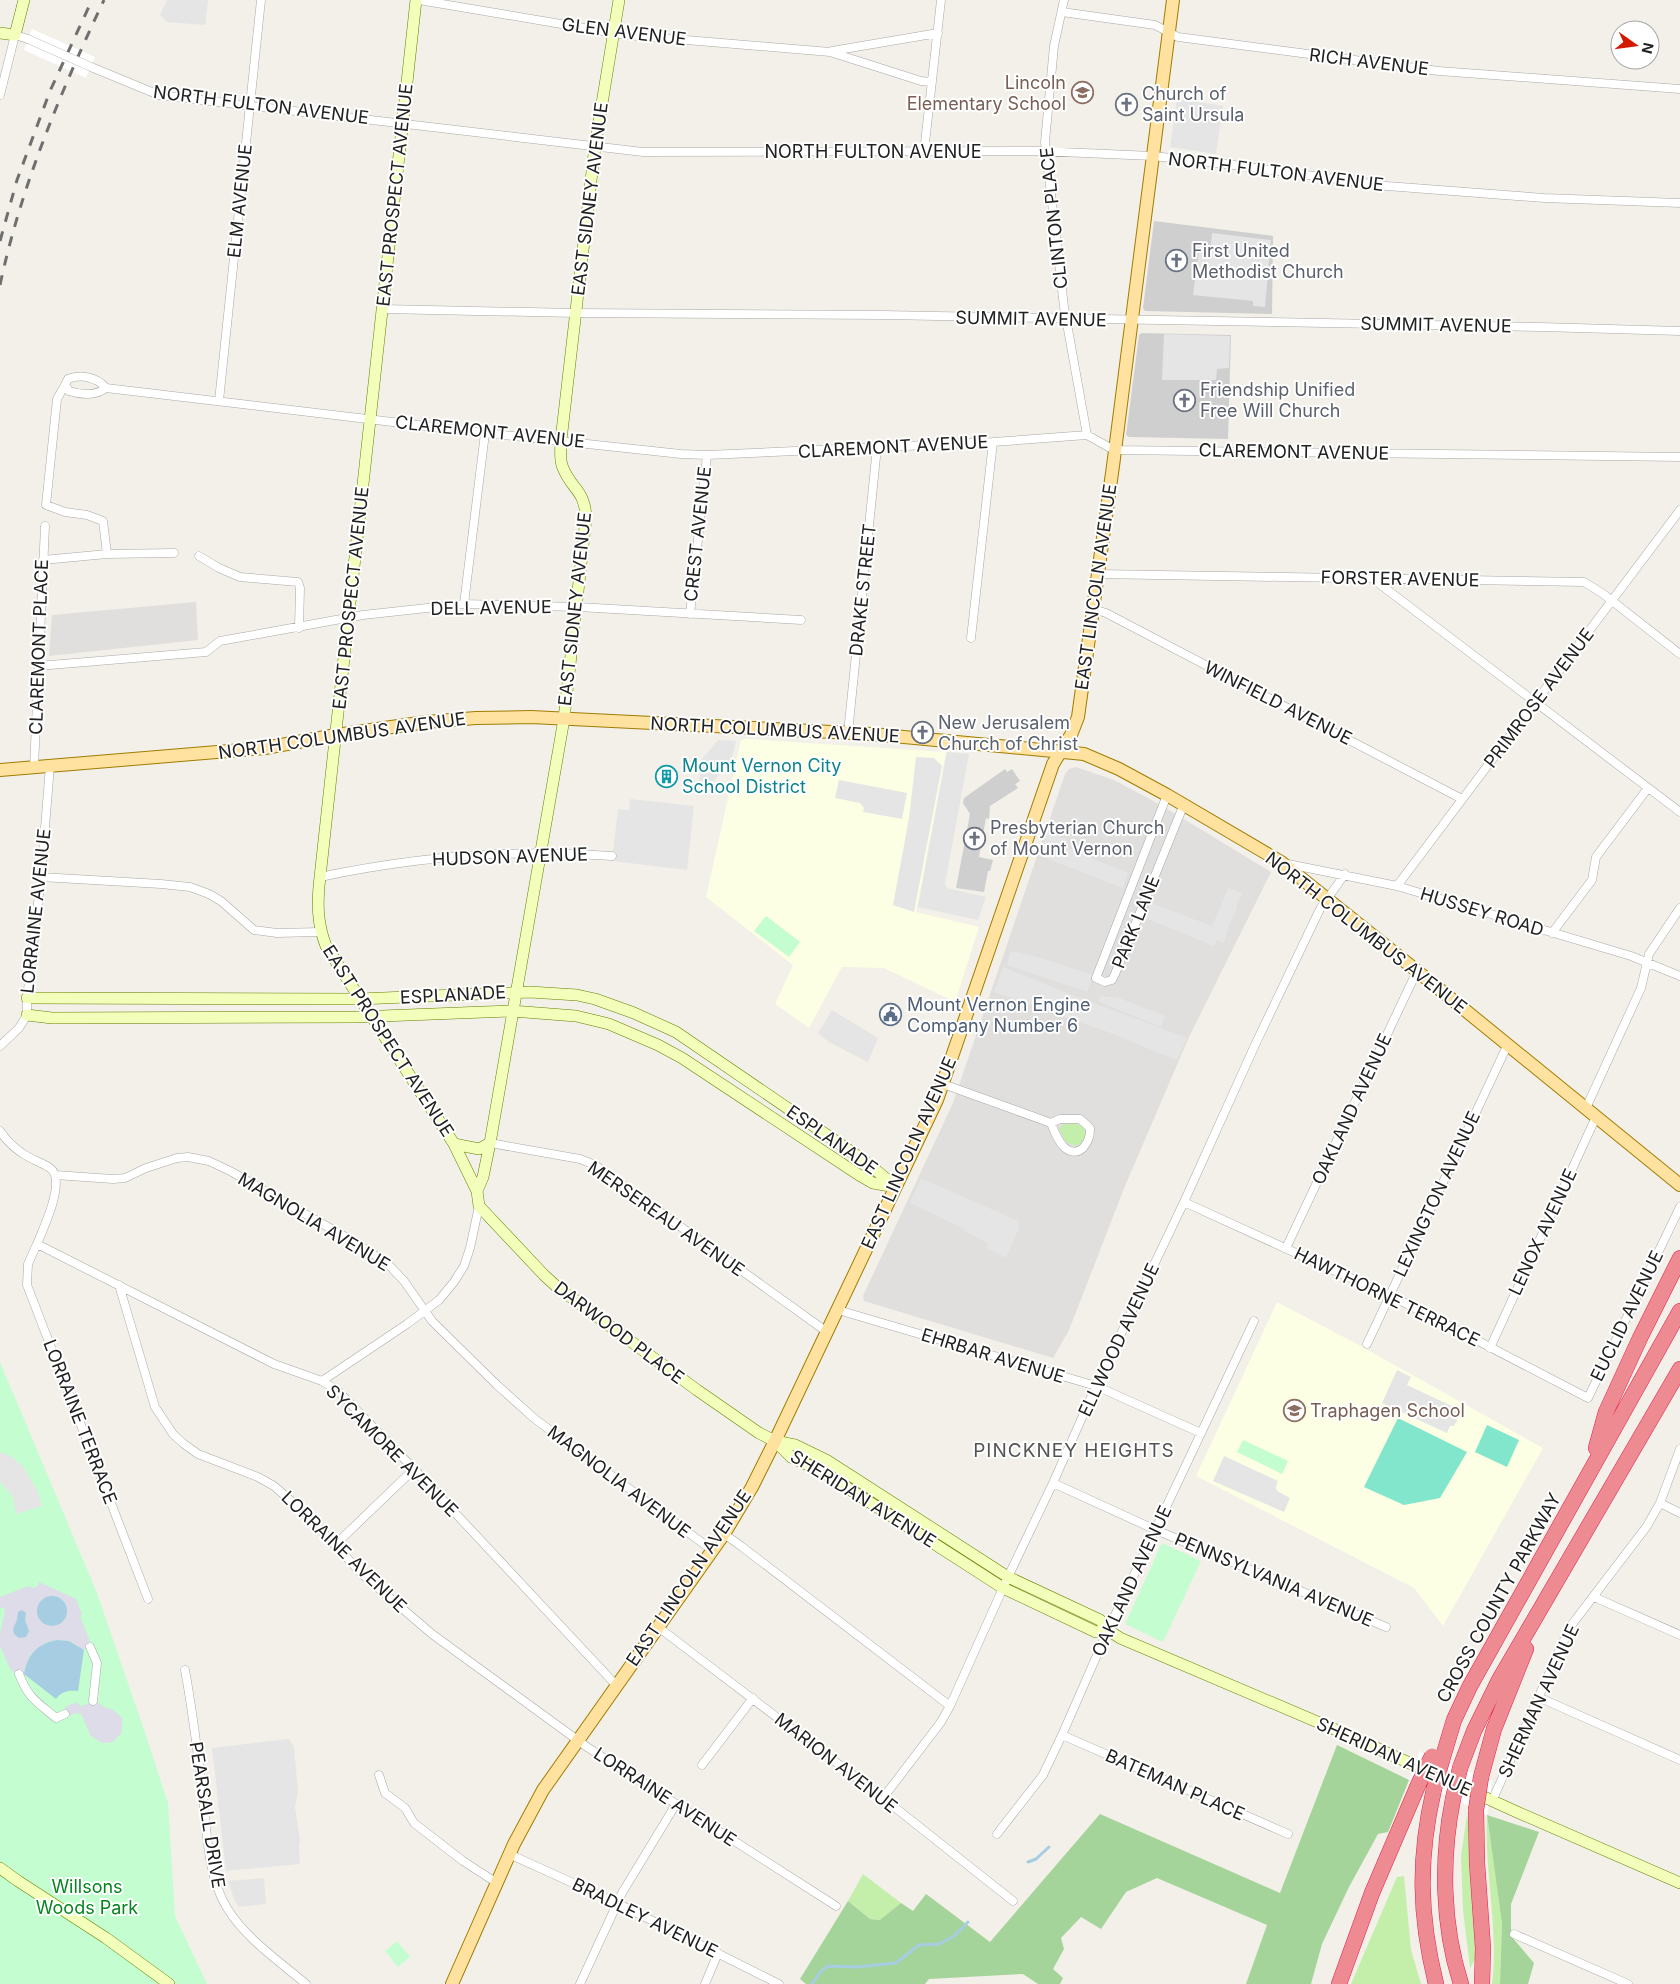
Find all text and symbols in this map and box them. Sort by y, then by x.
street label: GLEN AVENUE [561,13,688,50]
north arrow [1610,20,1660,70]
text: N [1639,41,1658,55]
street label: RICH AVENUE [1308,44,1430,79]
place label: Lincoln Elementary School [907,72,1066,114]
street label: NORTH FULTON AVENUE [152,81,370,128]
school or university icon: Lincoln Elementary School [1070,81,1094,105]
street label: EAST PROSPECT AVENUE [372,82,417,308]
place label: Church of Saint Ursula [1142,83,1244,125]
church icon: Church of Saint Ursula [1114,92,1138,116]
street label: EAST SIDNEY AVENUE [567,101,612,297]
street label: NORTH FULTON AVENUE [764,141,982,162]
street label: ELM AVENUE [223,143,256,259]
street label: CLINTON PLACE [1036,146,1071,290]
street label: NORTH FULTON AVENUE [1167,148,1385,195]
place label: First United Methodist Church [1192,240,1344,282]
church icon: First United Methodist Church [1164,249,1188,273]
street label: SUMMIT AVENUE [955,307,1107,330]
street label: SUMMIT AVENUE [1360,313,1512,336]
place label: Friendship Unified Free Will Church [1200,379,1355,421]
church icon: Friendship Unified Free Will Church [1172,388,1196,412]
street label: CLAREMONT AVENUE [394,411,586,452]
street label: CLAREMONT AVENUE [797,431,989,462]
street label: CLAREMONT AVENUE [1199,439,1389,464]
street label: CREST AVENUE [680,465,715,603]
street label: EAST LINCOLN AVENUE [1071,482,1120,691]
street label: EAST PROSPECT AVENUE [328,485,373,711]
street label: EAST SIDNEY AVENUE [554,511,595,707]
street label: DRAKE STREET [845,523,880,657]
street label: CLAREMONT PLACE [25,559,52,735]
street label: FORSTER AVENUE [1320,567,1480,590]
street label: DELL AVENUE [430,596,552,619]
street label: PRIMROSE AVENUE [1479,624,1598,772]
street label: WINFIELD AVENUE [1201,656,1356,749]
street label: NORTH COLUMBUS AVENUE [217,708,467,763]
street label: NORTH COLUMBUS AVENUE [650,712,900,747]
place label: New Jerusalem Church of Christ [938,712,1078,754]
church icon: New Jerusalem Church of Christ [910,721,934,745]
place label: Mount Vernon City School District [682,755,841,797]
building icon: Mount Vernon City School District [654,764,678,788]
place label: Presbyterian Church of Mount Vernon [990,817,1164,859]
church icon: Presbyterian Church of Mount Vernon [962,826,986,850]
street label: LORRAINE AVENUE [16,828,55,994]
street label: HUDSON AVENUE [432,843,588,870]
street label: NORTH COLUMBUS AVENUE [1261,847,1471,1018]
street label: PARK LANE [1107,872,1164,971]
street label: HUSSEY ROAD [1418,883,1546,940]
street label: EAST PROSPECT AVENUE [319,941,458,1140]
street label: ESPLANADE [399,981,507,1008]
place label: Mount Vernon Engine Company Number 6 [907,994,1090,1036]
public building icon: Mount Vernon Engine Company Number 6 [879,1003,903,1027]
street label: OAKLAND AVENUE [1307,1030,1396,1188]
street label: EAST LINCOLN AVENUE [857,1054,960,1252]
street label: ESPLANADE [783,1101,882,1179]
street label: LEXINGTON AVENUE [1389,1108,1484,1280]
street label: MERSEREAU AVENUE [584,1157,749,1281]
street label: LENOX AVENUE [1504,1165,1581,1298]
street label: MAGNOLIA AVENUE [234,1168,394,1275]
street label: HAWTHORNE TERRACE [1291,1242,1483,1351]
street label: EUCLID AVENUE [1586,1247,1667,1384]
street label: ELLWOOD AVENUE [1074,1260,1163,1420]
street label: DARWOOD PLACE [550,1277,688,1388]
street label: EHRBAR AVENUE [919,1324,1067,1387]
street label: LORRAINE TERRACE [39,1337,122,1507]
street label: SYCAMORE AVENUE [322,1380,463,1521]
school or university icon: Traphagen School [1282,1399,1306,1423]
place label: Traphagen School [1310,1400,1465,1421]
street label: MAGNOLIA AVENUE [544,1421,695,1542]
district label: PINCKNEY HEIGHTS [973,1439,1175,1462]
street label: SHERIDAN AVENUE [787,1445,940,1552]
street label: EAST LINCOLN AVENUE [622,1486,755,1670]
street label: LORRAINE AVENUE [278,1487,411,1617]
street label: CROSS COUNTY PARKWAY [1432,1489,1565,1706]
street label: OAKLAND AVENUE [1087,1502,1176,1660]
street label: PENNSYLVANIA AVENUE [1172,1528,1377,1631]
street label: SHERMAN AVENUE [1494,1621,1583,1781]
street label: MARION AVENUE [771,1708,902,1817]
street label: SHERIDAN AVENUE [1313,1713,1475,1800]
street label: PEARSALL DRIVE [186,1740,229,1890]
street label: LORRAINE AVENUE [590,1743,740,1850]
street label: BATEMAN PLACE [1102,1744,1248,1825]
street label: BRADLEY AVENUE [569,1873,721,1962]
park label: Willsons Woods Park [36,1876,138,1918]

